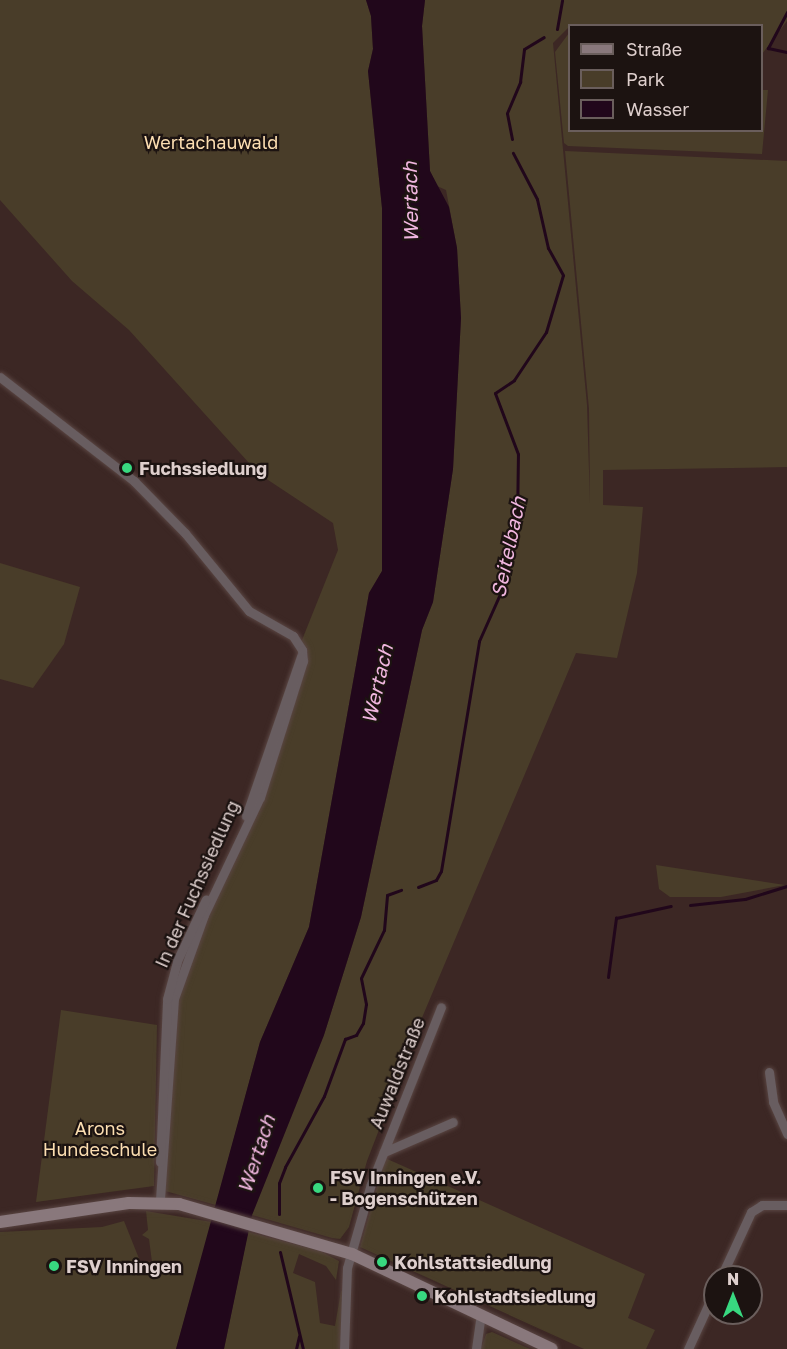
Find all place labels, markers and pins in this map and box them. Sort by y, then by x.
place label: Fuchssiedlung [139,457,267,479]
marker: Fuchssiedlung [120,461,134,475]
place label: FSV Inningen e.V. - Bogenschützen [330,1167,482,1210]
marker: FSV Inningen e.V. - Bogenschützen [311,1181,325,1195]
place label: Kohlstattsiedlung [394,1251,552,1273]
place label: FSV Inningen [66,1255,182,1277]
marker: Kohlstattsiedlung [375,1255,389,1269]
marker: FSV Inningen [47,1259,61,1273]
place label: Kohlstadtsiedlung [434,1285,596,1307]
marker: Kohlstadtsiedlung [415,1289,429,1303]

